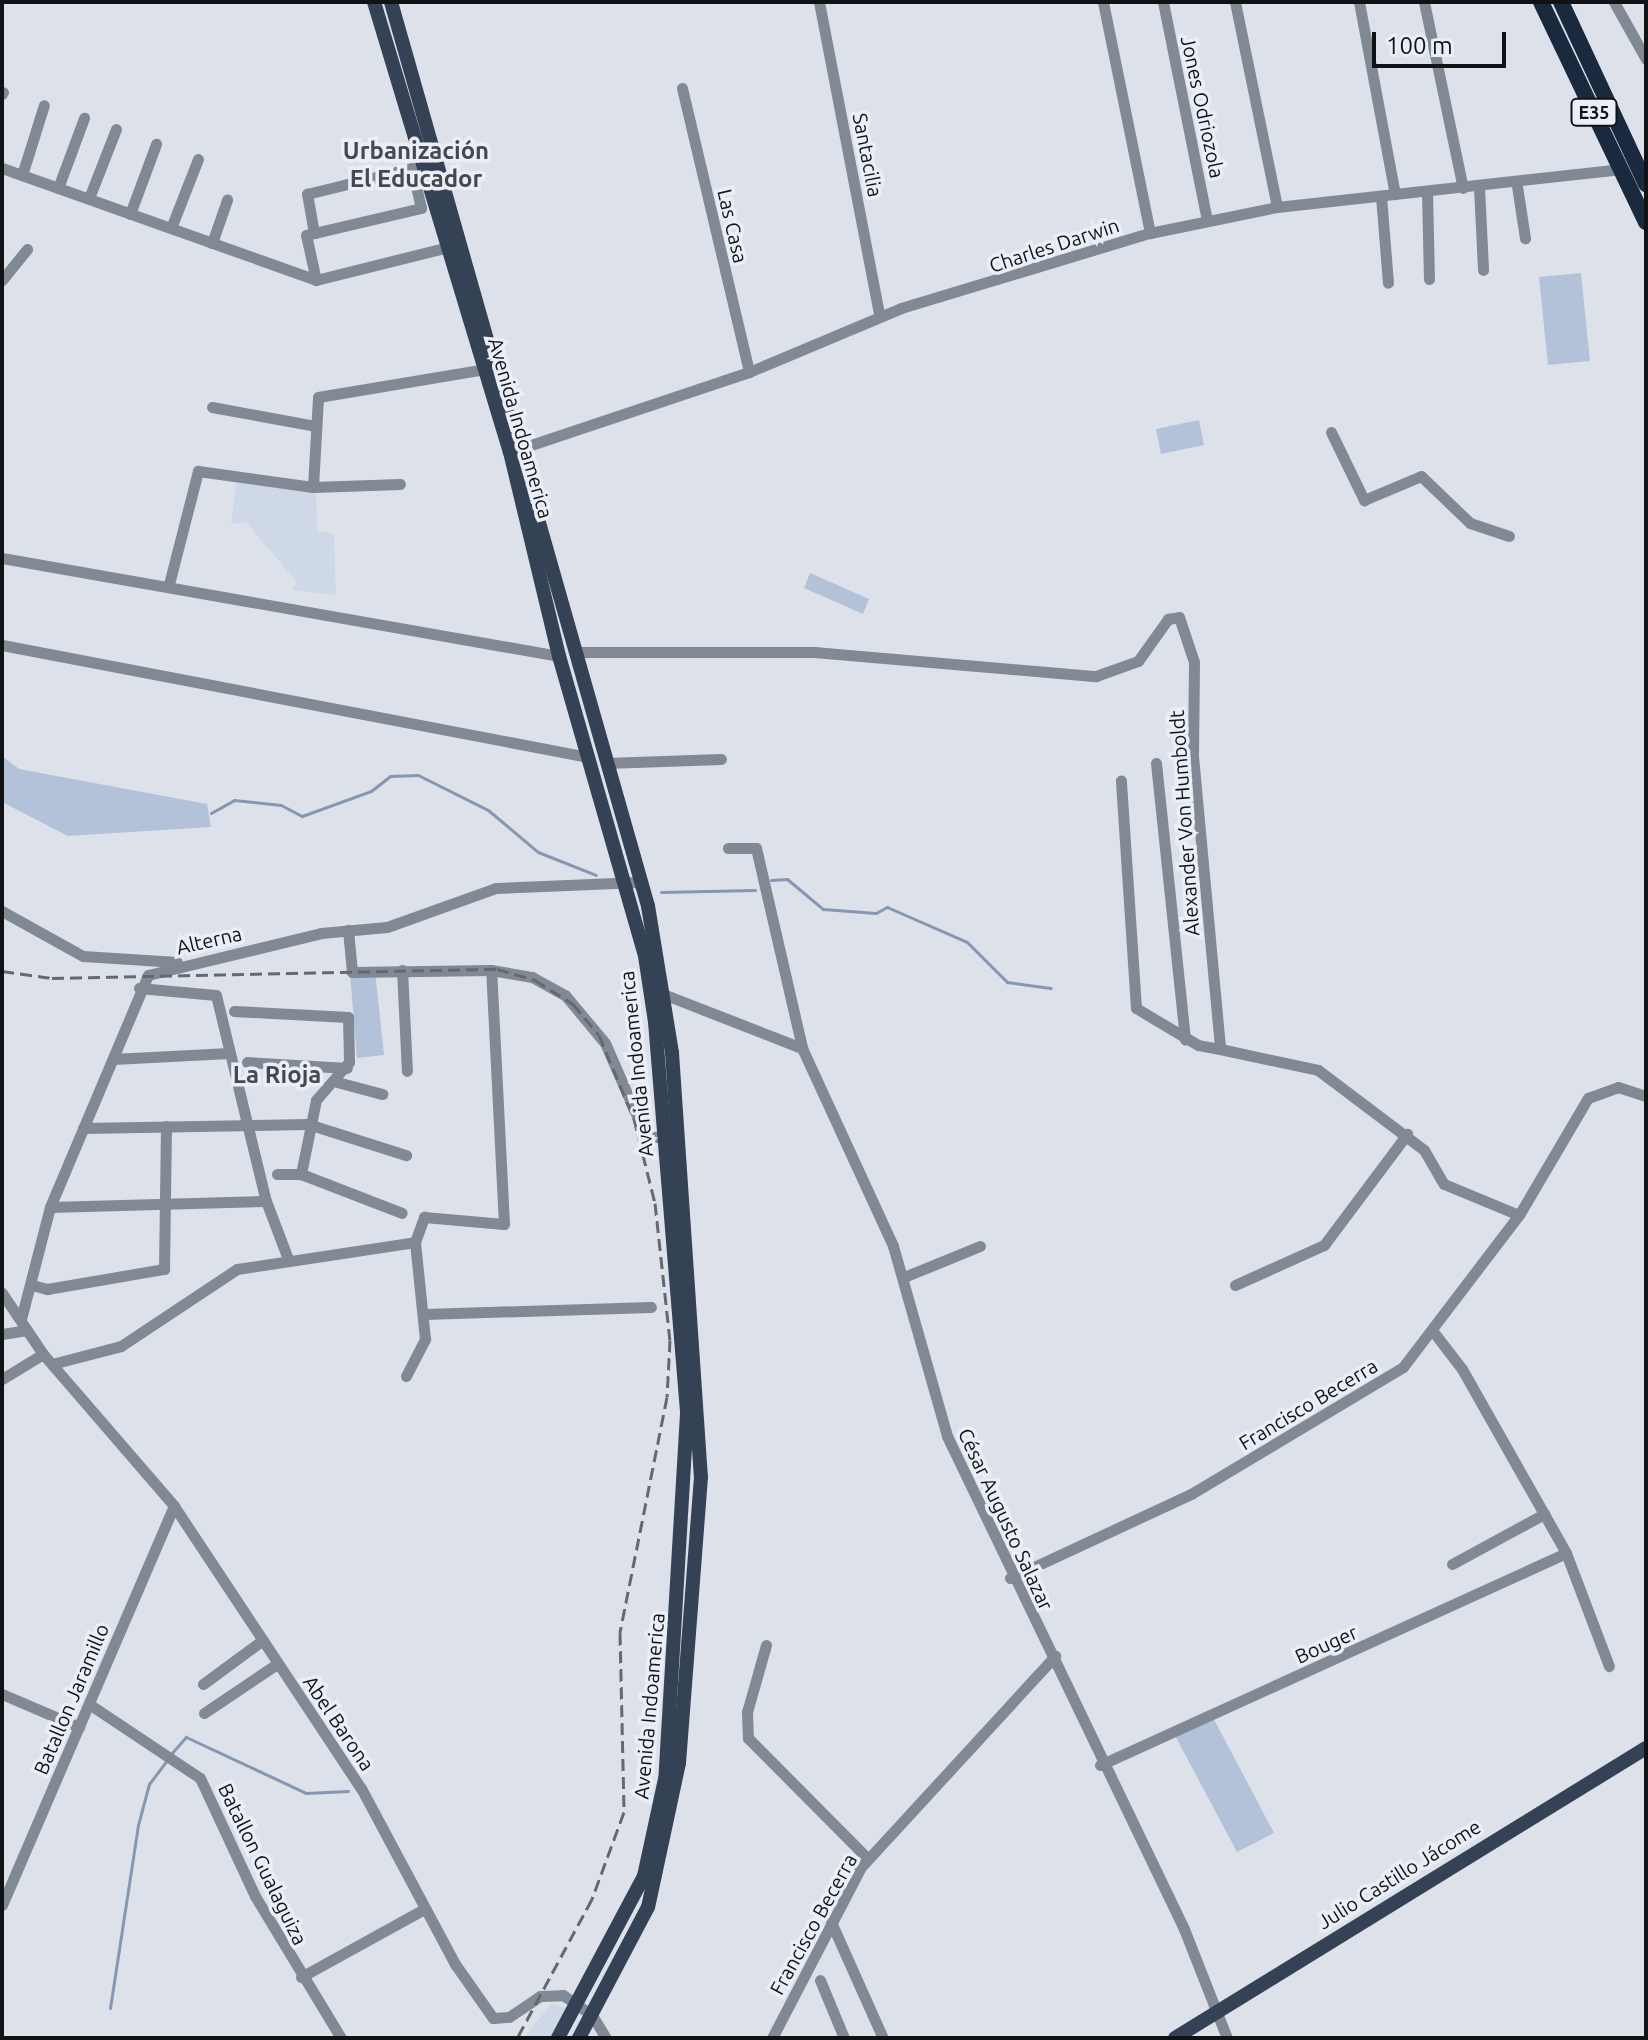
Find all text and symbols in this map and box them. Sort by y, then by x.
scale bar [1376,16,1510,66]
text: 100 m [1386,32,1453,59]
street label: Jones Odriozola [1176,34,1230,180]
road number: E35 [1570,98,1618,126]
street label: Santacilia [848,111,888,199]
district label: Urbanización El Educador [343,137,489,193]
street label: Las Casa [713,187,753,265]
street label: Charles Darwin [986,213,1122,277]
street label: Avenida Indoamerica [484,335,558,521]
street label: Alexander Von Humboldt [1164,709,1204,937]
street label: Alterna [174,921,244,959]
street label: Avenida Indoamerica [614,970,658,1158]
district label: La Rioja [233,1061,321,1089]
street label: Francisco Becerra [1234,1353,1382,1455]
street label: César Augusto Salazar [953,1424,1059,1614]
street label: Avenida Indoamerica [629,1612,669,1800]
street label: Batallon Jaramillo [28,1620,114,1778]
street label: Bouger [1291,1620,1361,1668]
street label: Abel Barona [298,1671,380,1775]
street label: Batallon Gualaguiza [213,1779,313,1949]
street label: Julio Castillo Jácome [1313,1814,1485,1934]
street label: Francisco Becerra [764,1849,862,1999]

